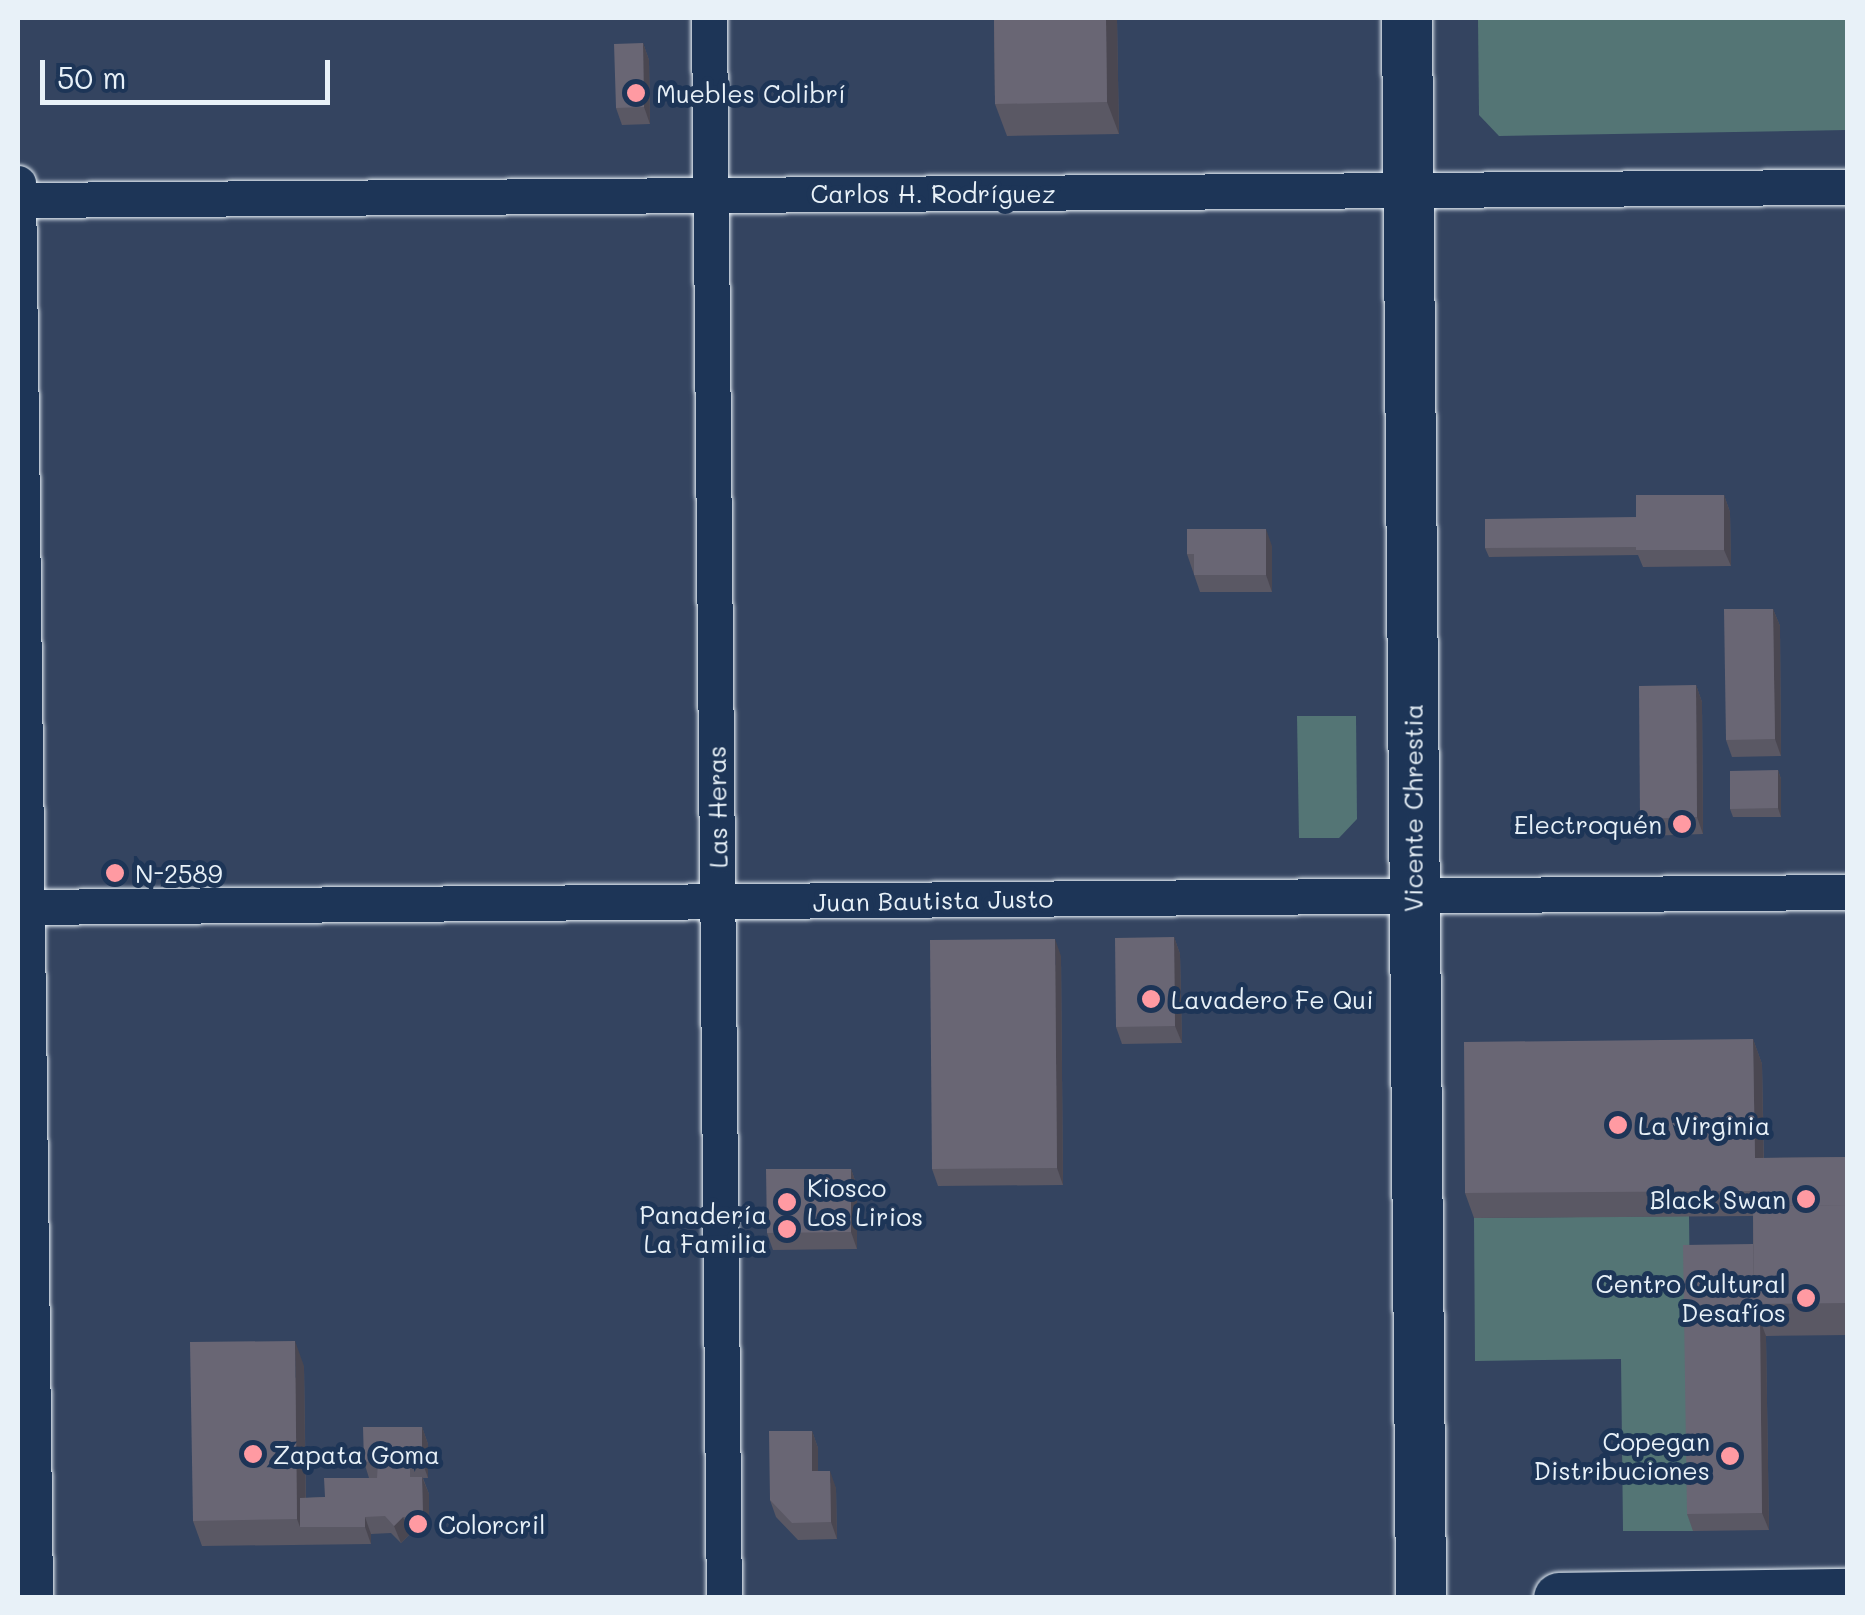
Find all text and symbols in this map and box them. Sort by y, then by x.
scale bar [45,40,335,102]
text: 50 m [57,57,127,97]
place label: Muebles Colibrí [656,78,846,108]
marker: Muebles Colibrí [625,82,647,104]
street label: Carlos H. Rodríguez [810,178,1056,208]
street label: Vicente Chrestia [1398,704,1428,912]
street label: Las Heras [701,746,733,868]
place label: Electroquén [1514,809,1662,839]
marker: Electroquén [1671,813,1693,835]
place label: N-2589 [135,858,222,888]
marker: N-2589 [104,862,126,884]
street label: Juan Bautista Justo [813,883,1053,917]
place label: Lavadero Fe Qui [1171,984,1374,1014]
marker: Lavadero Fe Qui [1140,988,1162,1010]
place label: La Virginia [1638,1110,1770,1140]
marker: La Virginia [1607,1114,1629,1136]
place label: Kiosco Los Lirios [807,1173,923,1232]
place label: Black Swan [1650,1184,1786,1214]
marker: Black Swan [1795,1188,1817,1210]
marker: Kiosco Los Lirios [776,1191,798,1213]
place label: Panadería La Familia [639,1200,767,1259]
marker: Panadería La Familia [776,1218,798,1240]
place label: Centro Cultural Desafíos [1596,1269,1786,1328]
marker: Centro Cultural Desafíos [1795,1287,1817,1309]
place label: Copegan Distribuciones [1534,1427,1710,1486]
place label: Zapata Goma [273,1439,440,1469]
marker: Zapata Goma [242,1443,264,1465]
marker: Copegan Distribuciones [1719,1445,1741,1467]
place label: Colorcril [438,1509,545,1539]
marker: Colorcril [407,1513,429,1535]

